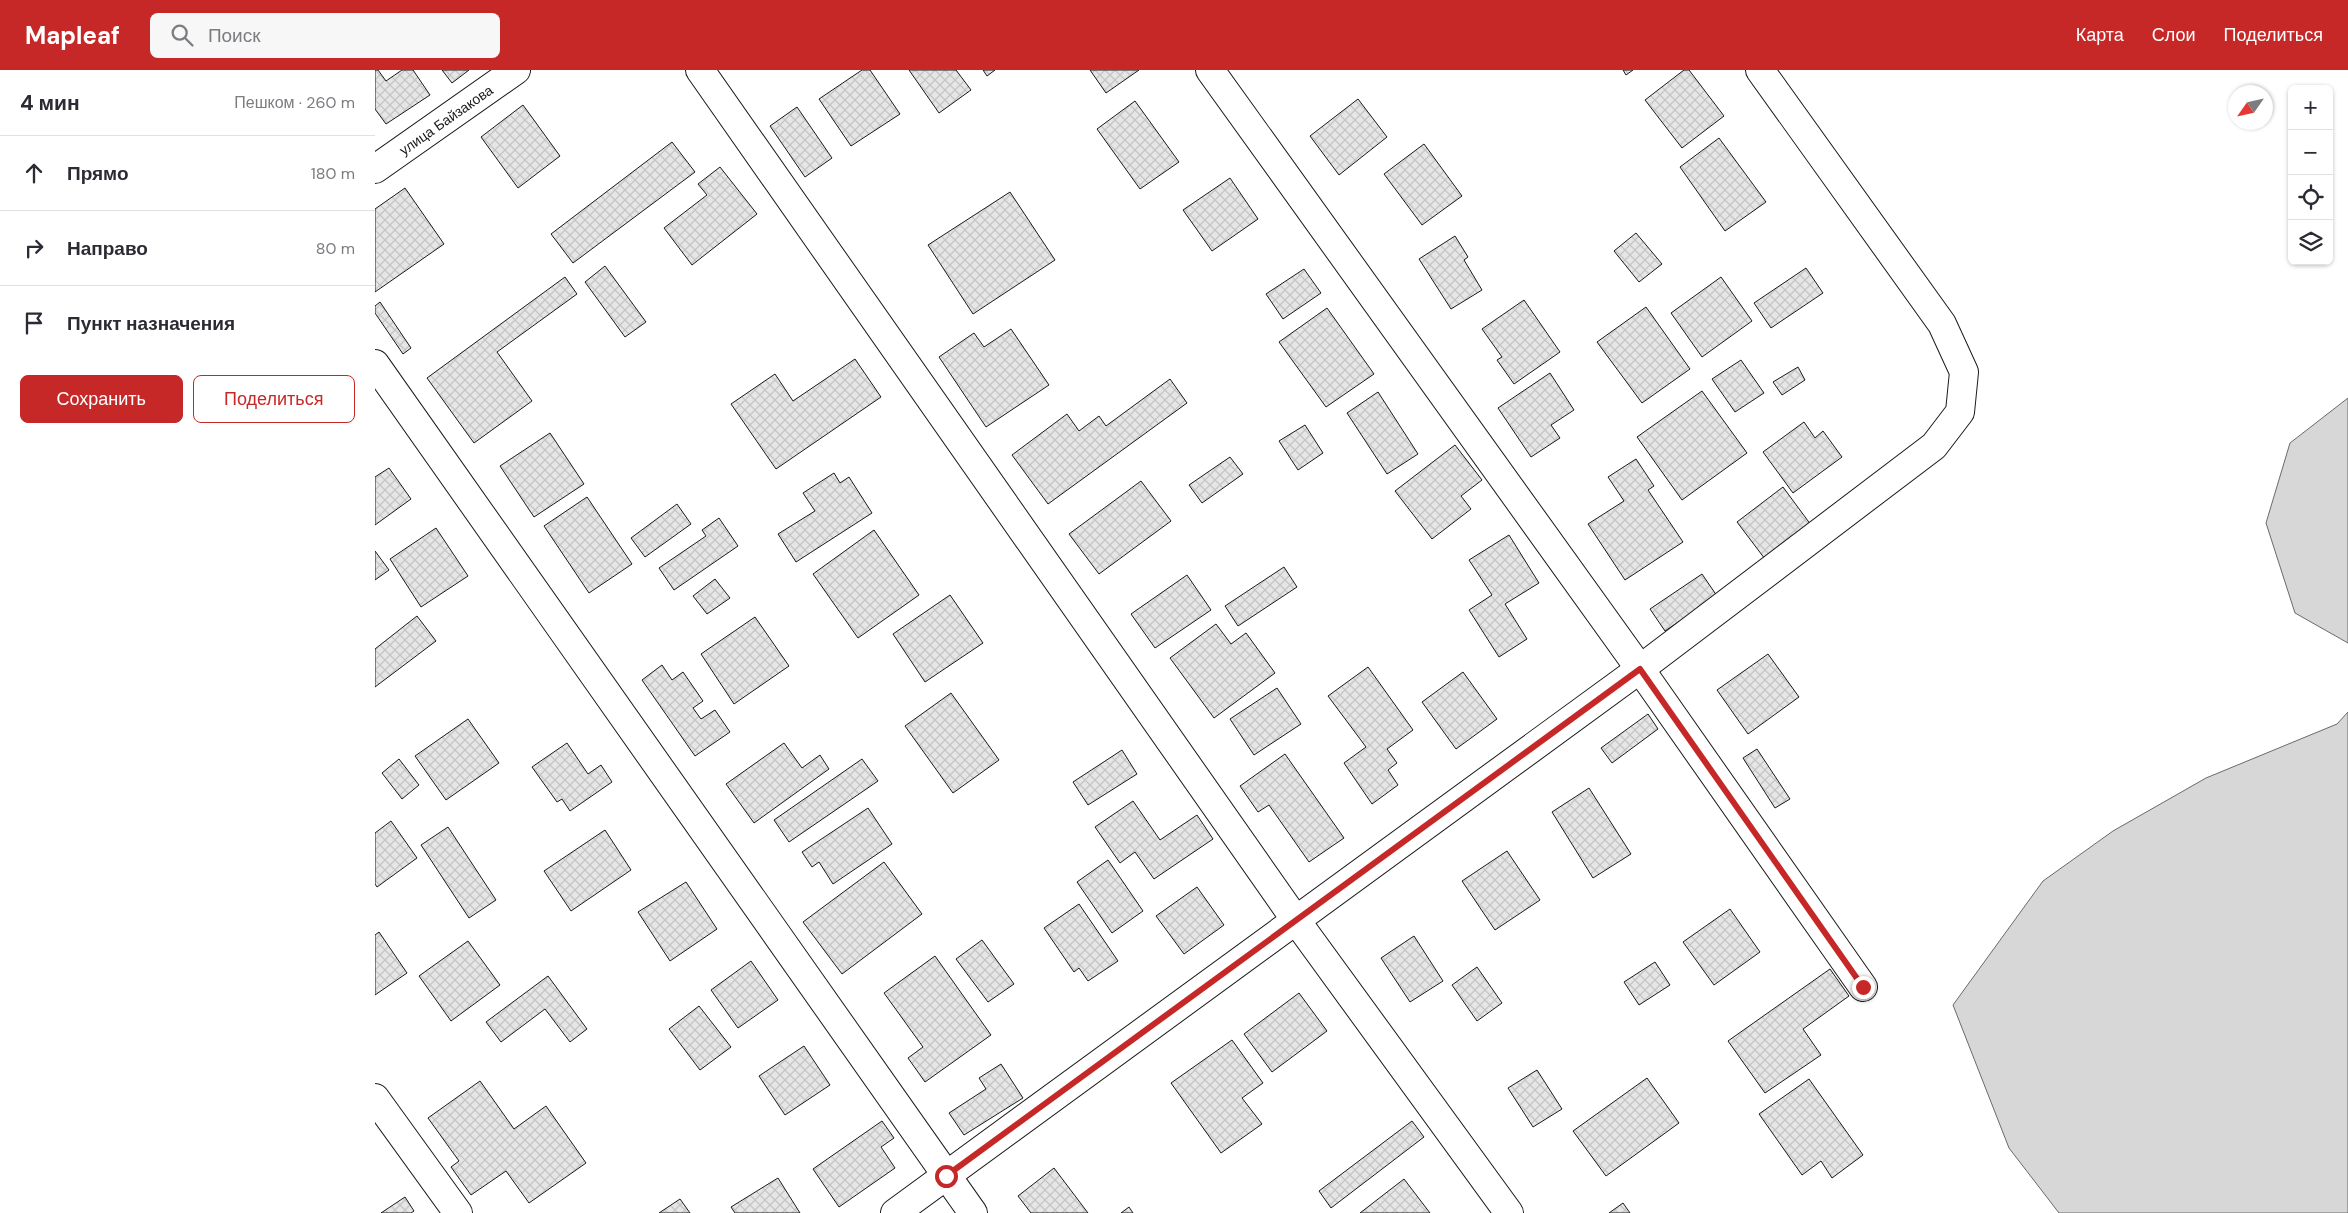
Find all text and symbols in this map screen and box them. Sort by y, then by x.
search box [150,13,500,58]
text: Mapleaf [25,20,120,51]
icon: search [168,21,196,49]
text: Поиск [208,23,261,48]
text: Карта [2076,23,2124,47]
text: Слои [2152,23,2196,47]
text: Поделиться [2224,23,2323,47]
street label: улица Байзакова [396,81,497,159]
north arrow [2228,85,2273,130]
map controls [2288,85,2333,265]
button: + [2288,85,2333,130]
text: 4 мин [20,89,80,117]
text: Пешком · 260 m [234,92,355,113]
button: − [2288,130,2333,175]
icon: ahead [20,159,48,187]
text: Прямо [67,161,129,186]
text: 180 m [311,163,355,184]
button: locate [2288,175,2333,220]
button: layers [2288,220,2333,265]
icon: right [20,234,48,262]
text: Направо [67,236,148,261]
text: 80 m [316,238,355,259]
icon: arrive [20,309,48,337]
text: Пункт назначения [67,311,235,336]
button: Сохранить [20,375,183,423]
button: Поделиться [193,375,355,423]
route end [1852,976,1875,999]
route start [935,1165,958,1188]

